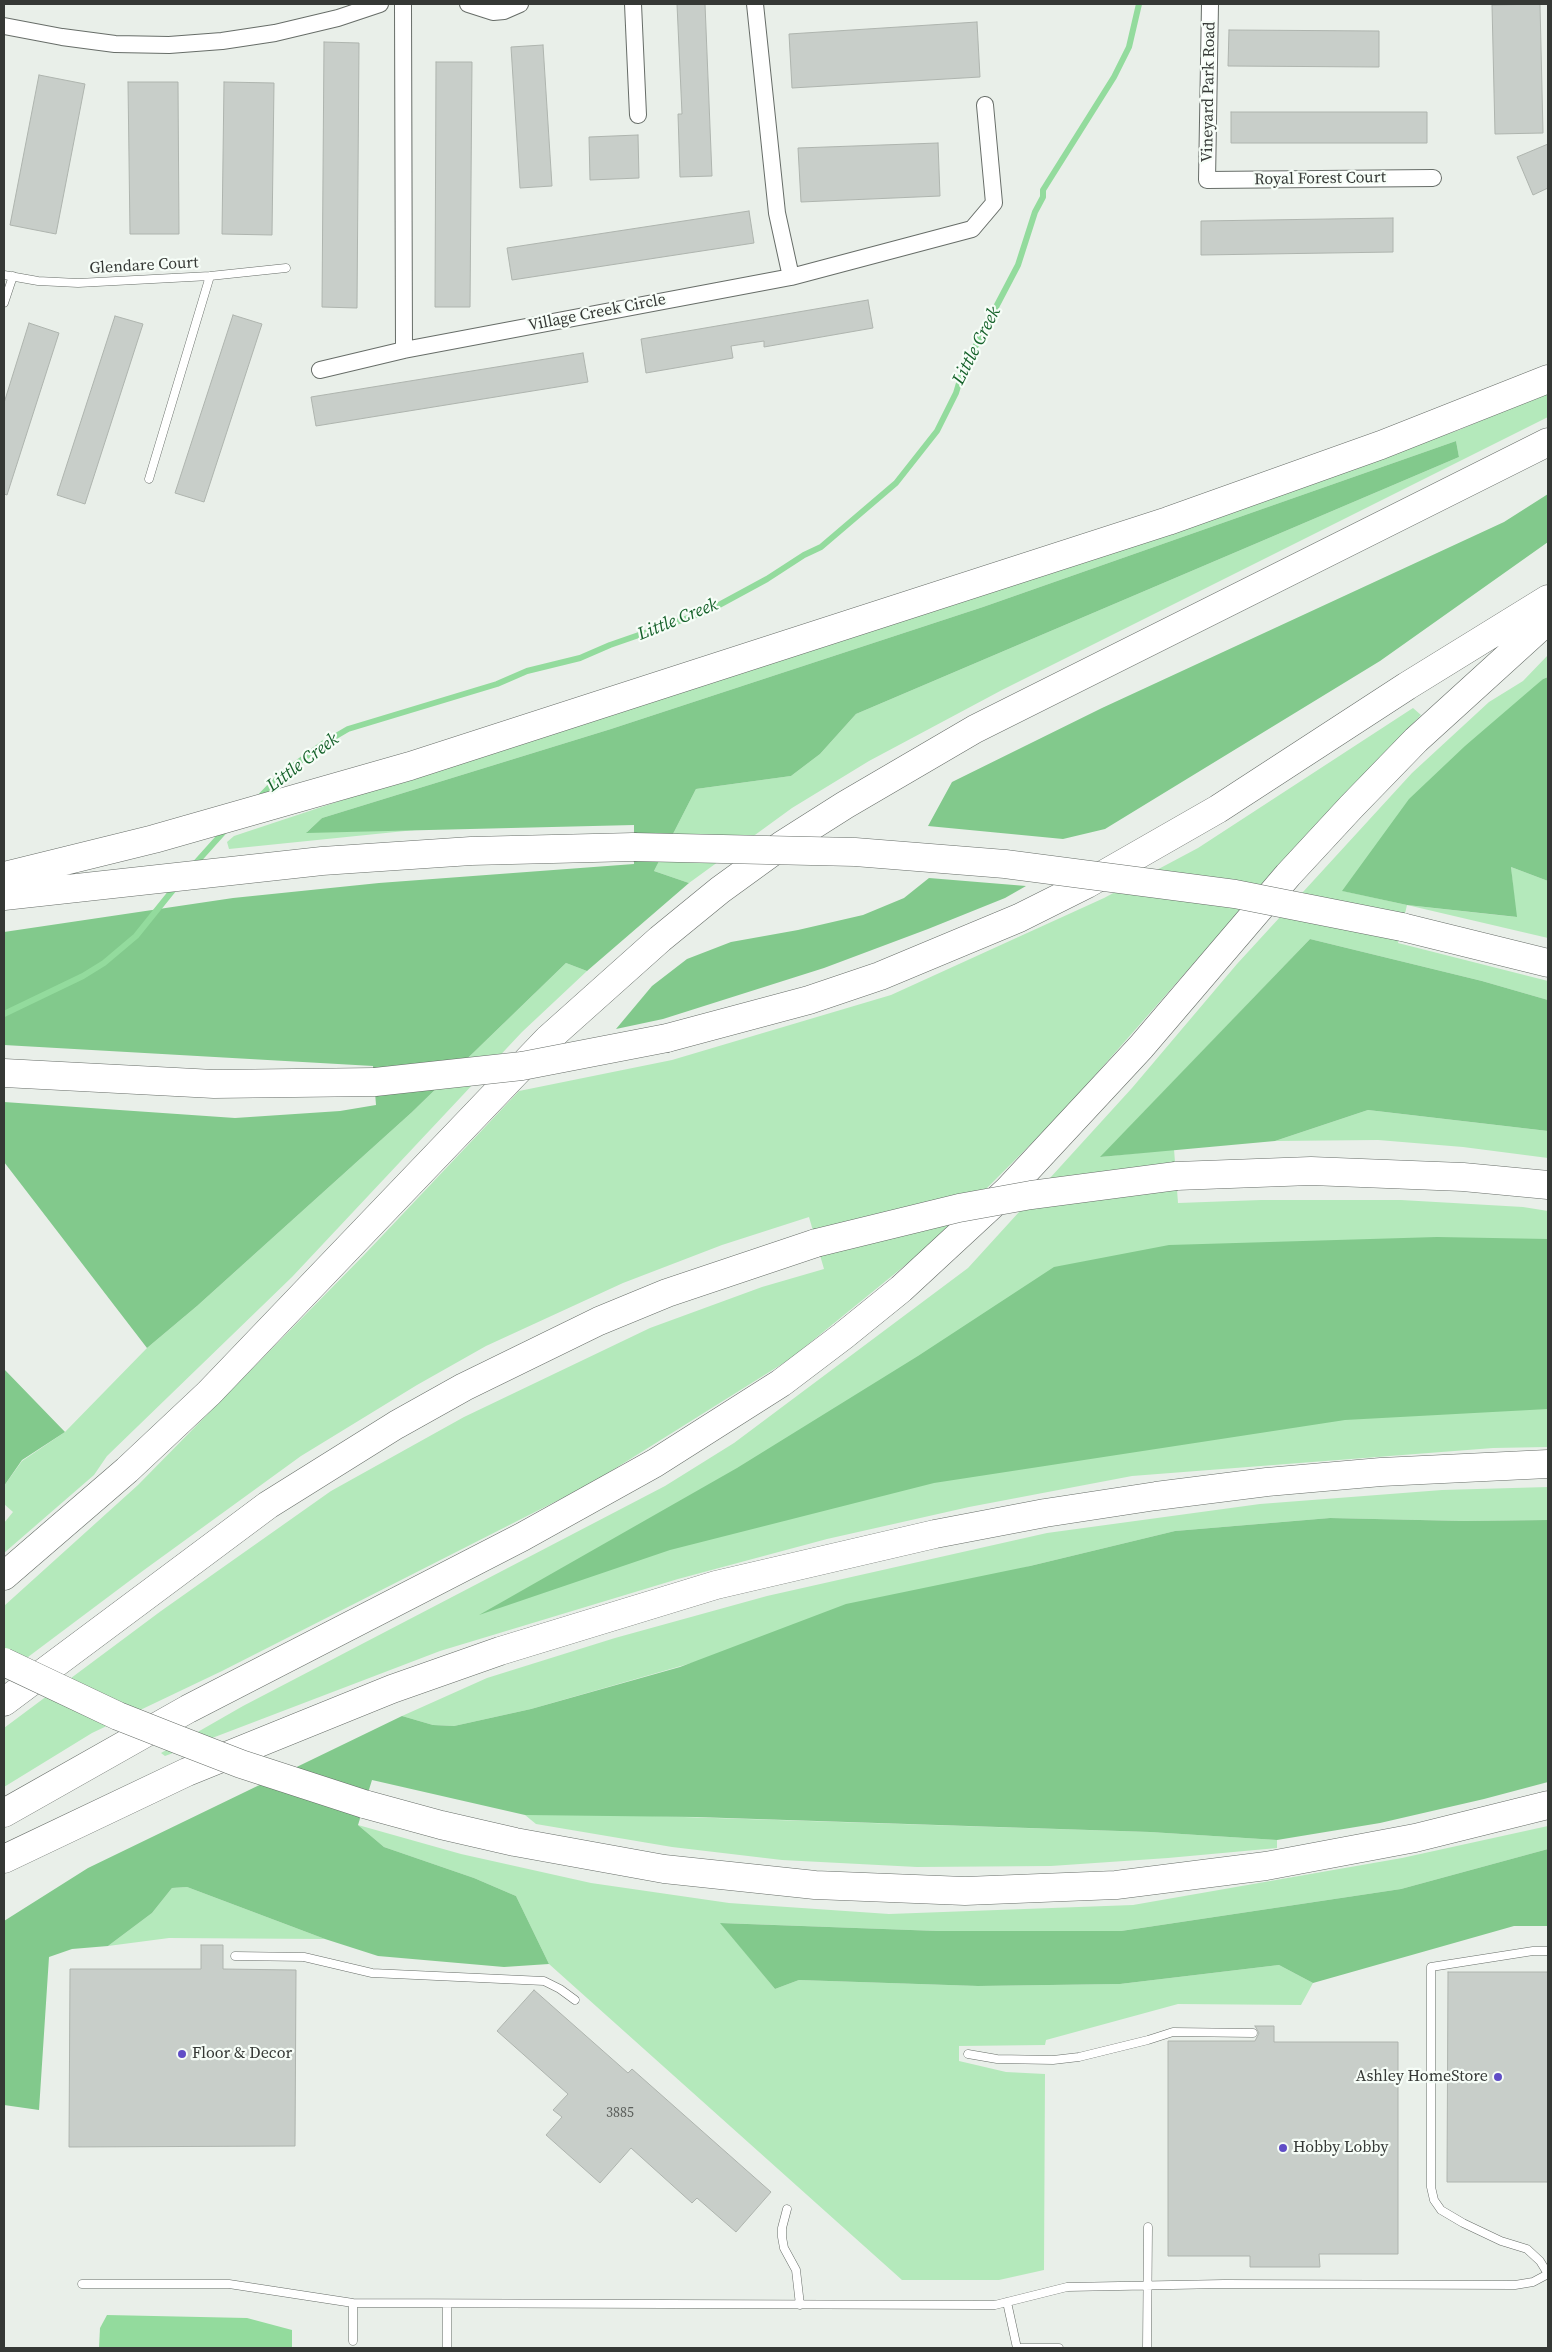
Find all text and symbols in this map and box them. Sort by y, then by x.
street label: Vineyard Park Road [1198,21,1220,163]
street label: Royal Forest Court [1254,168,1386,190]
street label: Glendare Court [89,254,199,278]
street label: Village Creek Circle [527,290,667,336]
water label: Little Creek [948,303,1006,389]
water label: Little Creek [635,594,721,646]
water label: Little Creek [263,729,343,797]
place label: Floor & Decor [192,2044,292,2064]
marker: Floor & Decor [176,2048,188,2060]
place label: Ashley HomeStore [1356,2067,1488,2087]
marker: Ashley HomeStore [1492,2071,1504,2083]
house number: 3885 [606,2105,634,2121]
place label: Hobby Lobby [1293,2138,1388,2158]
marker: Hobby Lobby [1277,2142,1289,2154]

